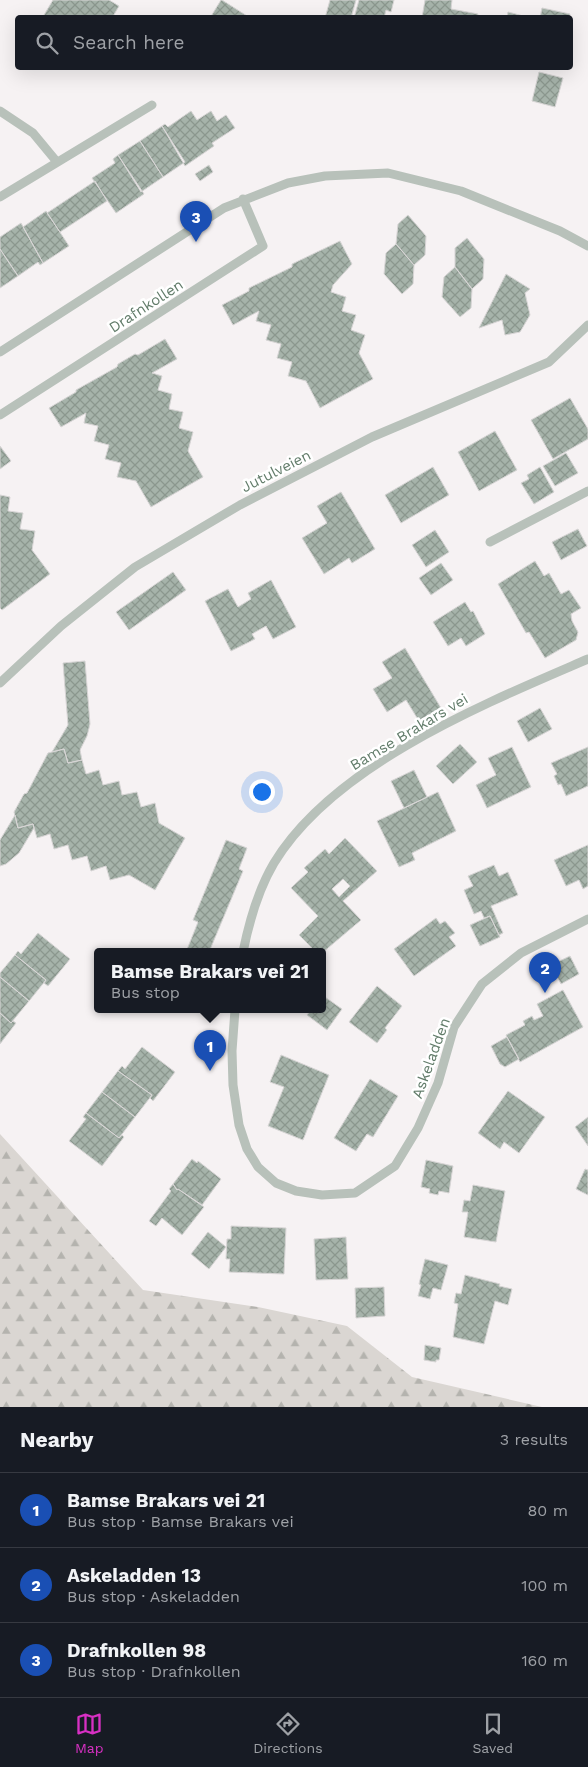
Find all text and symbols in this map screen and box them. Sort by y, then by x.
search box [15,15,573,70]
icon: search [33,29,61,57]
text: Search here [73,31,184,54]
pin: 3 [180,201,212,242]
street label: Drafnkollen [106,275,186,337]
street label: Jutulveien [238,446,314,496]
street label: Bamse Brakars vei [347,690,471,774]
your location [249,779,275,805]
popup [94,948,326,1013]
pin: 2 [529,952,561,993]
text: Bamse Brakars vei 21 [111,960,309,983]
text: Bus stop [111,983,180,1002]
street label: Askeladden [408,1015,454,1101]
pin: 1 [194,1030,226,1071]
text: Nearby [20,1427,93,1452]
text: 3 results [500,1430,568,1449]
text: Bamse Brakars vei 21 [67,1489,265,1512]
text: 1 [33,1501,39,1520]
text: 80 m [527,1501,568,1520]
text: Bus stop · Bamse Brakars vei [67,1512,294,1531]
text: Askeladden 13 [67,1564,201,1587]
text: 2 [31,1576,41,1595]
text: 100 m [521,1576,568,1595]
text: Bus stop · Askeladden [67,1587,240,1606]
text: Drafnkollen 98 [67,1639,206,1662]
text: 3 [31,1651,41,1670]
text: 160 m [521,1651,568,1670]
text: Bus stop · Drafnkollen [67,1662,241,1681]
tab: Map [75,1710,104,1756]
tab: Directions [253,1710,323,1756]
tab: Saved [472,1710,513,1756]

